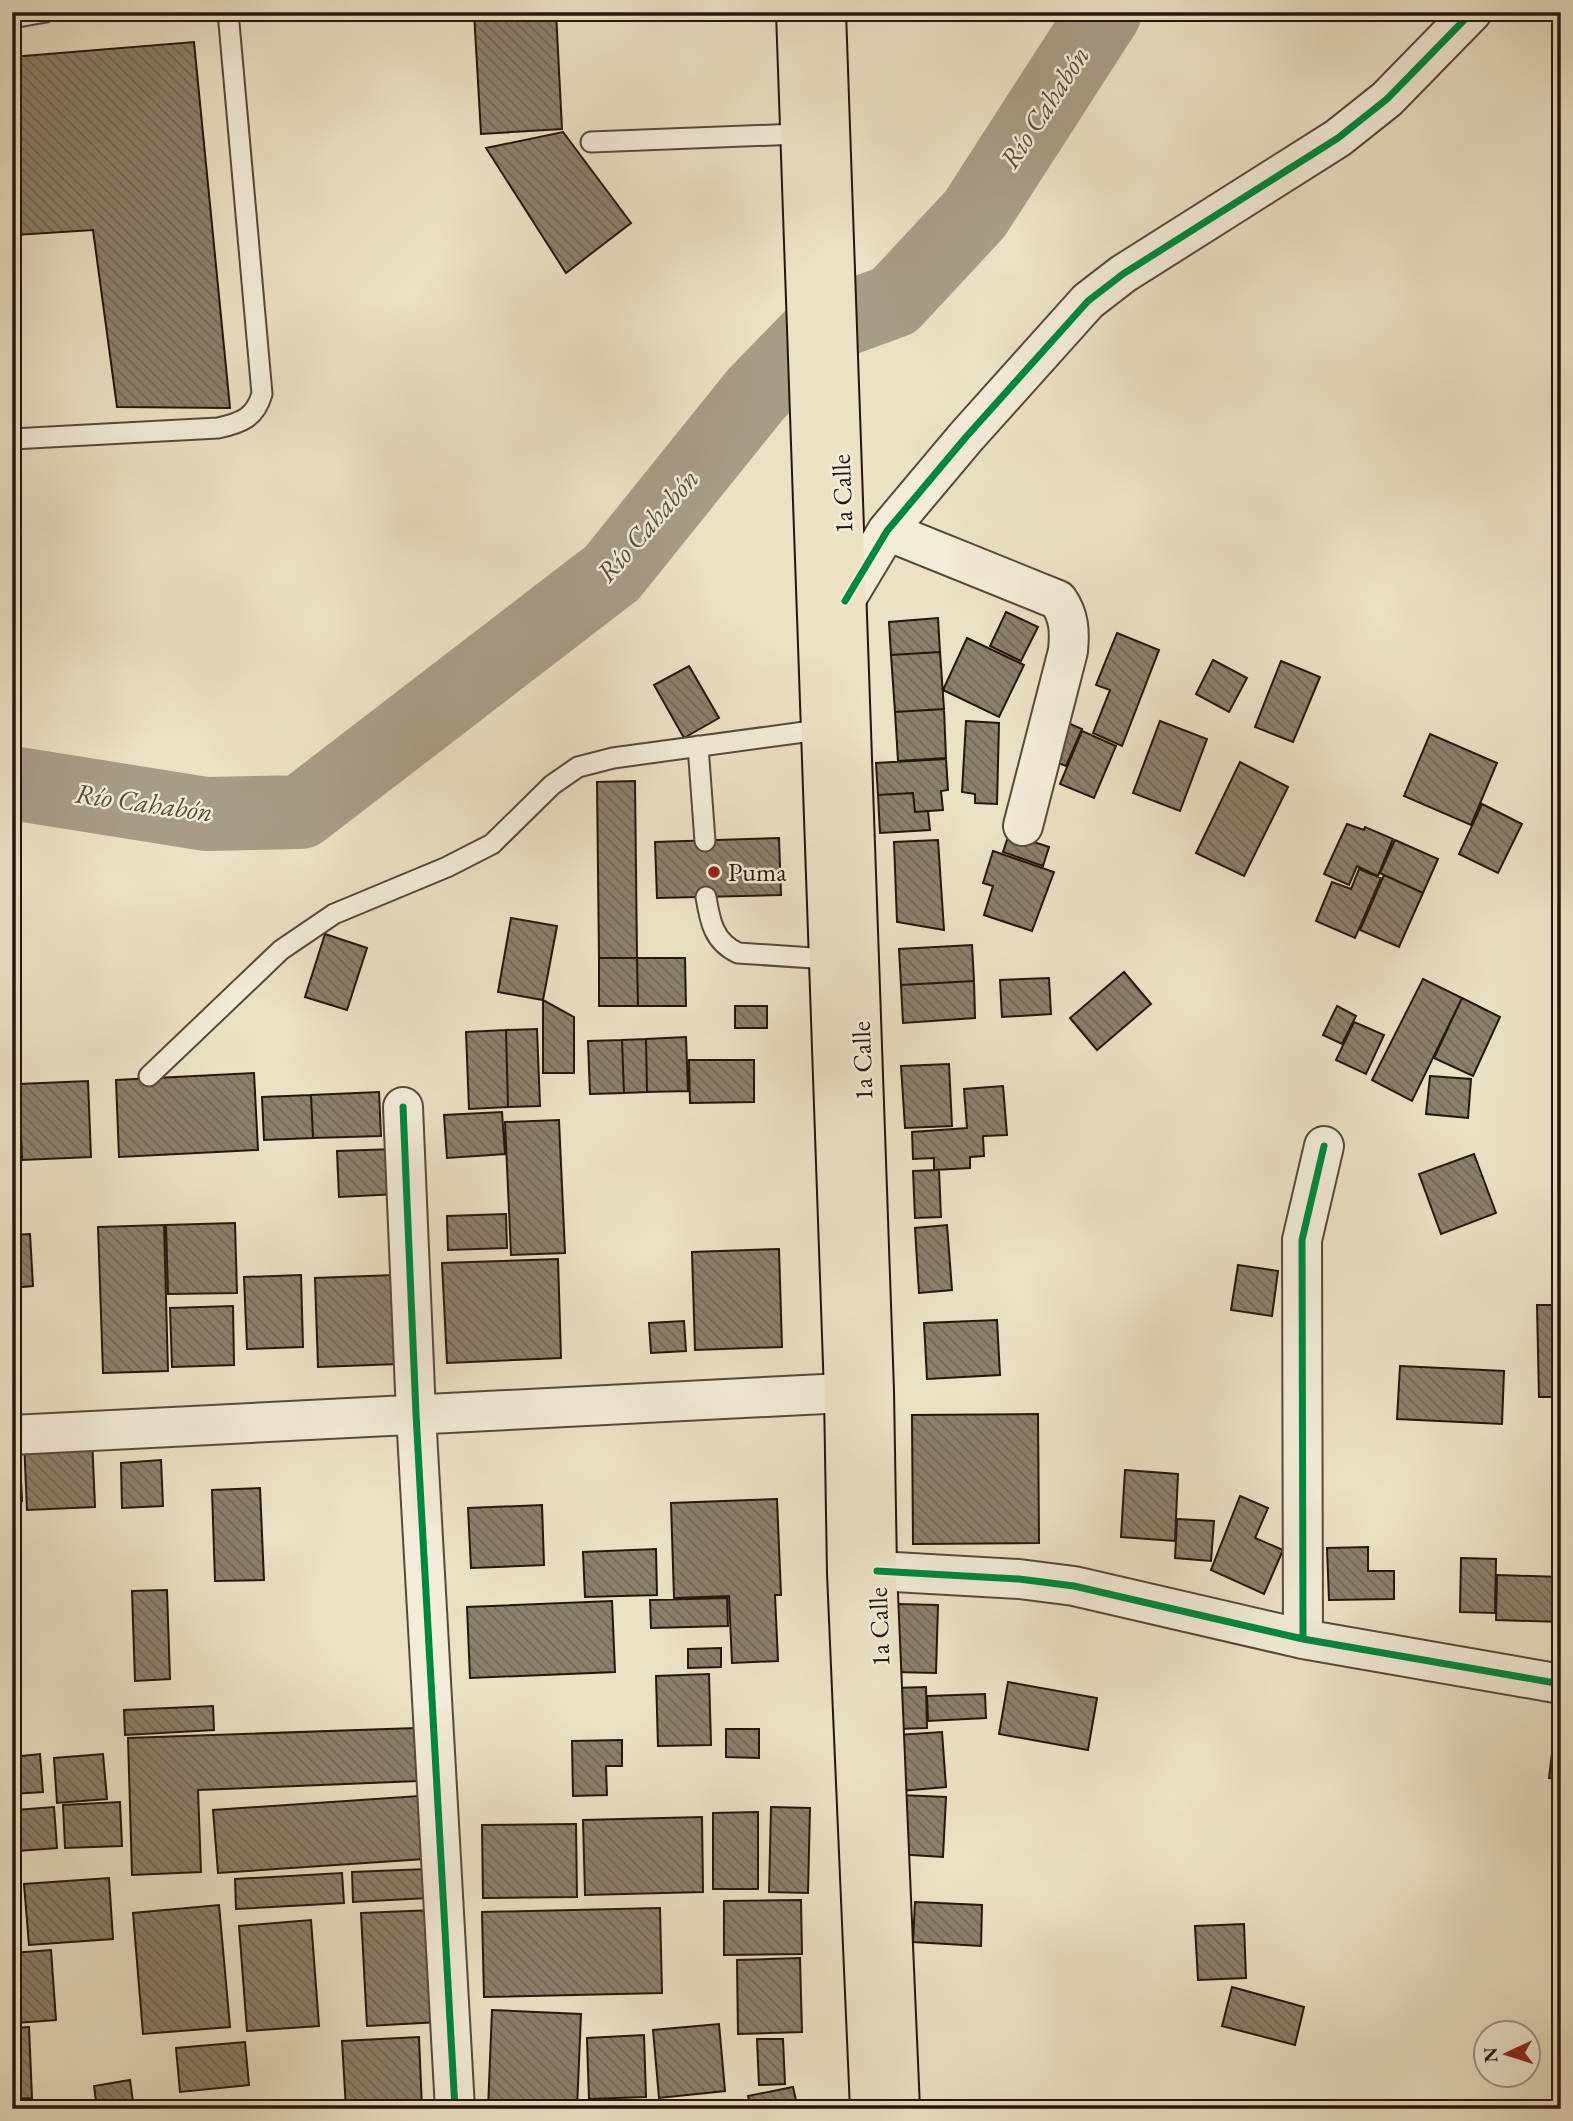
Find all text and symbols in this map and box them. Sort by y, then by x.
water label: Río Cahabón [991,39,1097,175]
street label: 1a Calle [824,454,860,534]
water label: Río Cahabón [588,461,706,589]
water label: Río Cahabón [73,775,215,829]
place label: Puma [728,855,787,889]
marker: Puma [706,864,722,880]
street label: 1a Calle [844,1021,880,1101]
street label: 1a Calle [861,1587,897,1667]
north arrow [1472,2020,1542,2090]
text: N [1477,2046,1504,2064]

